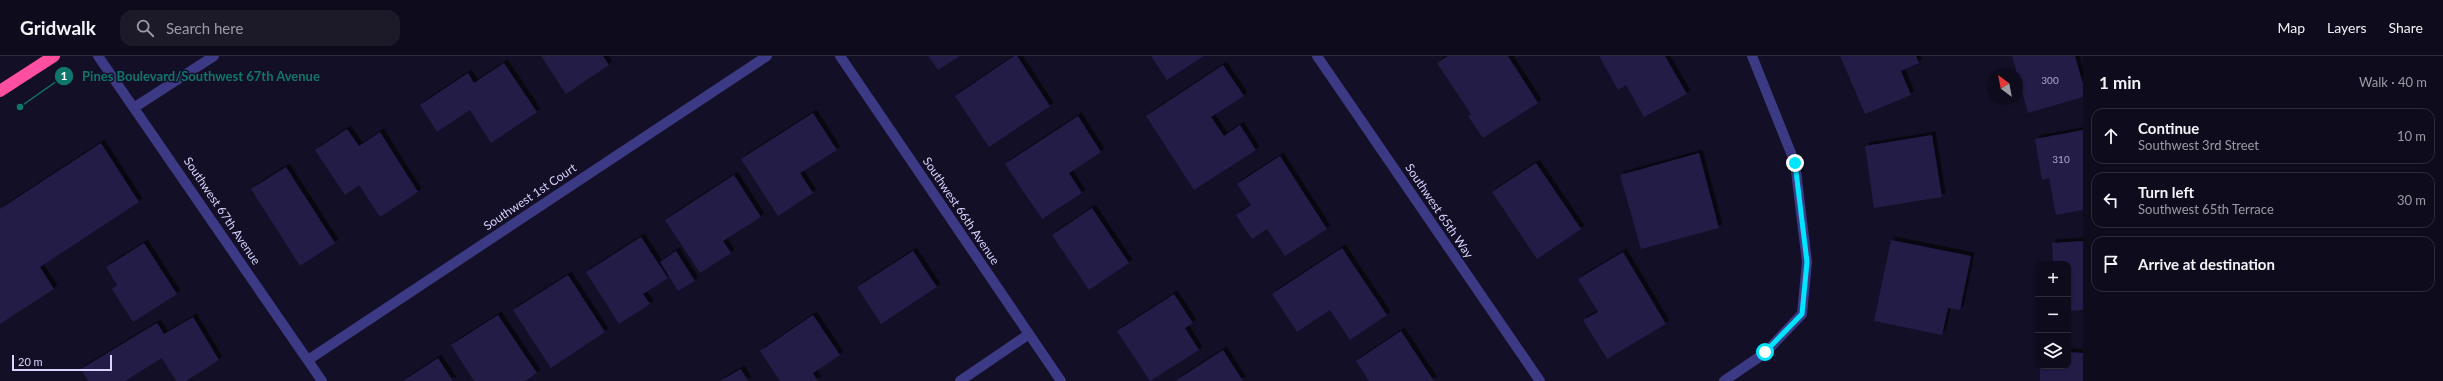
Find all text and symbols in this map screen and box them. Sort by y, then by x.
search box [120,10,400,46]
text: Gridwalk [20,16,96,39]
icon: search [134,17,156,39]
text: Search here [166,19,243,37]
text: Map [2277,19,2305,36]
text: Layers [2327,19,2367,36]
text: Share [2389,19,2423,36]
callout: Pines Boulevard/Southwest 67th Avenue [54,64,328,89]
text: 1 [61,68,68,83]
text: Pines Boulevard/Southwest 67th Avenue [82,68,320,84]
north arrow [1987,68,2023,104]
text: 1 min [2099,72,2141,93]
house number: 300 [2041,74,2059,86]
text: Walk · 40 m [2359,74,2427,90]
text: Continue [2138,119,2199,137]
icon: ahead [2100,125,2122,147]
text: 10 m [2397,128,2426,144]
text: Southwest 3rd Street [2138,137,2259,153]
house number: 310 [2052,153,2070,165]
street label: Southwest 67th Avenue [181,154,264,267]
street label: Southwest 66th Avenue [920,154,1003,267]
route end [1786,154,1804,172]
street label: Southwest 1st Court [480,160,580,233]
street label: Southwest 65th Way [1402,161,1477,261]
text: Turn left [2138,183,2194,201]
icon: left [2100,189,2122,211]
text: 30 m [2397,192,2426,208]
text: Southwest 65th Terrace [2138,201,2274,217]
icon: arrive [2100,253,2122,275]
text: Arrive at destination [2138,255,2275,273]
map controls [2035,261,2071,369]
button: + [2035,261,2071,297]
button: − [2035,297,2071,333]
button: layers [2035,333,2071,369]
route start [1756,343,1774,361]
scale bar [12,353,112,372]
text: 20 m [18,355,43,368]

